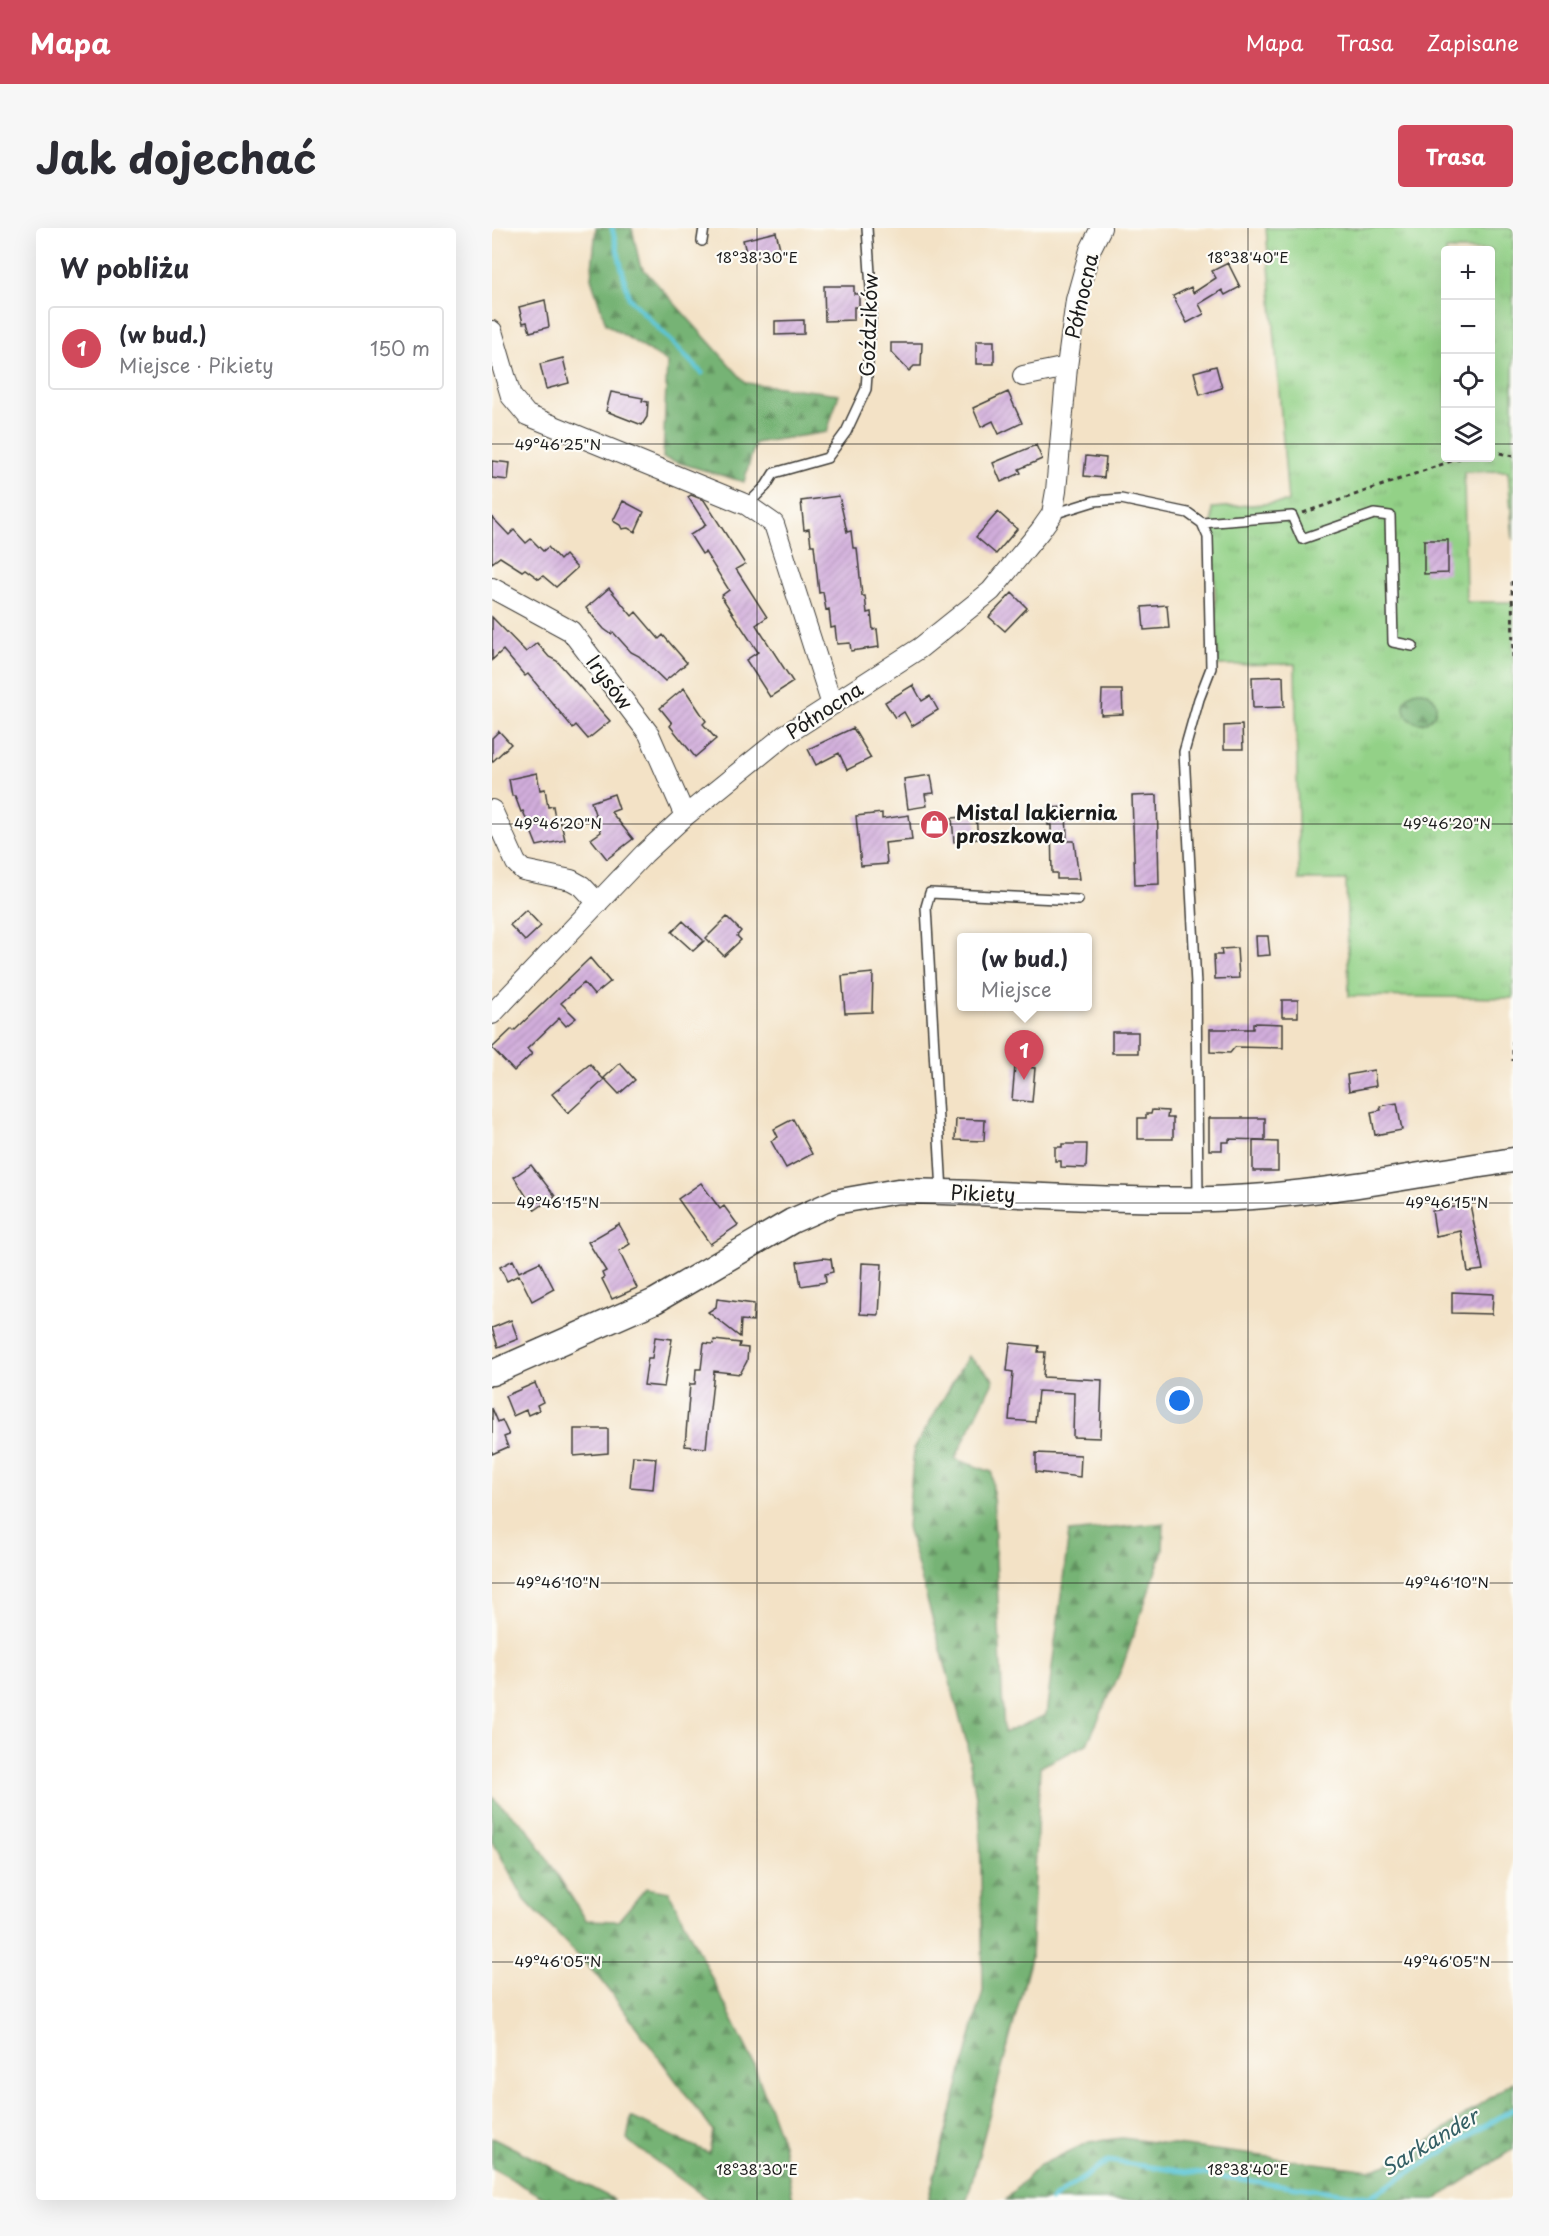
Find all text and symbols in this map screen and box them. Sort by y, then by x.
text: Mapa [30,21,111,64]
text: Mapa [1246,26,1303,58]
text: Trasa [1336,26,1393,58]
text: Zapisane [1426,26,1519,58]
text: Jak dojechać [36,125,317,188]
button: Trasa [1398,125,1513,187]
text: 18°38'30"E [716,245,798,268]
text: 18°38'40"E [1207,245,1289,268]
map controls [1441,246,1495,462]
button: + [1441,246,1495,300]
text: W pobliżu [60,248,189,287]
street label: Północna [1057,250,1106,342]
street label: Goździków [851,272,885,377]
button: − [1441,300,1495,354]
text: (w bud.) [119,317,207,350]
text: 1 [77,333,86,363]
text: 150 m [370,333,430,363]
text: Miejsce · Pikiety [119,350,274,380]
button: locate [1441,354,1495,408]
button: layers [1441,408,1495,462]
text: 49°46'25"N [515,432,601,455]
street label: Irysów [579,648,641,716]
street label: Północna [779,673,869,746]
place label: Mistal lakiernia proszkowa [956,797,1118,850]
shop icon: Mistal lakiernia proszkowa [919,808,951,840]
text: 49°46'20"N [514,811,602,834]
text: 49°46'20"N [1403,811,1491,834]
popup [957,933,1092,1011]
text: (w bud.) [981,941,1068,974]
text: Miejsce [981,974,1052,1004]
pin: 1 [1004,1030,1044,1080]
street label: Pikiety [950,1177,1016,1209]
text: 49°46'15"N [516,1190,600,1213]
text: 49°46'15"N [1405,1190,1489,1213]
your location [1165,1386,1194,1415]
text: 49°46'10"N [516,1570,600,1593]
text: 49°46'10"N [1405,1570,1489,1593]
text: 49°46'05"N [515,1949,601,1972]
text: 49°46'05"N [1404,1949,1490,1972]
water label: Sarkander [1374,2098,1486,2183]
text: 18°38'30"E [716,2157,798,2180]
text: 18°38'40"E [1207,2157,1289,2180]

